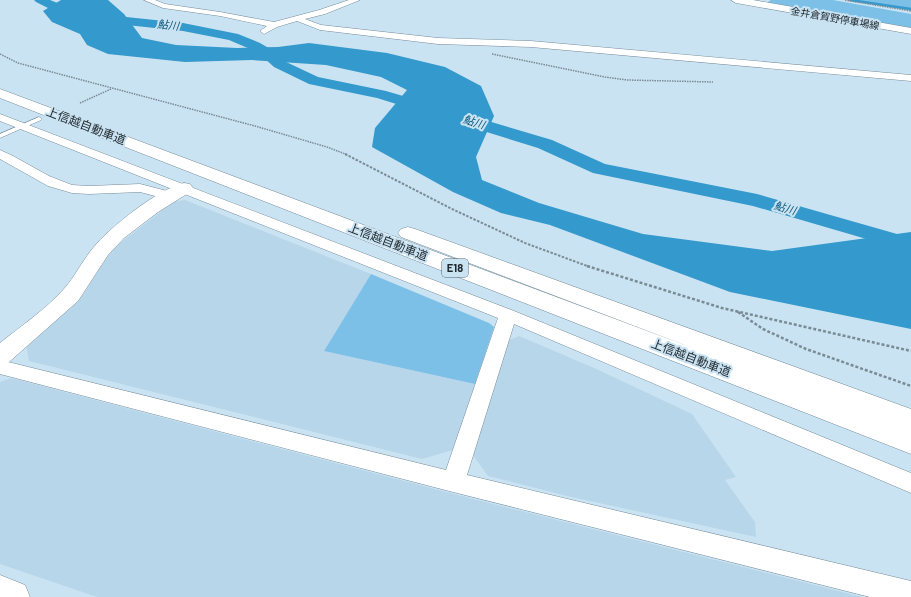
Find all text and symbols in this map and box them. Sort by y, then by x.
street label: 金井倉賀野停車場線 [790,4,880,32]
water label: 鮎川 [156,17,181,32]
street label: 上信越自動車道 [45,103,128,147]
water label: 鮎川 [462,112,488,131]
water label: 鮎川 [773,198,798,217]
street label: 上信越自動車道 [347,219,430,263]
road number: E18 [442,259,468,277]
street label: 上信越自動車道 [650,335,733,379]

